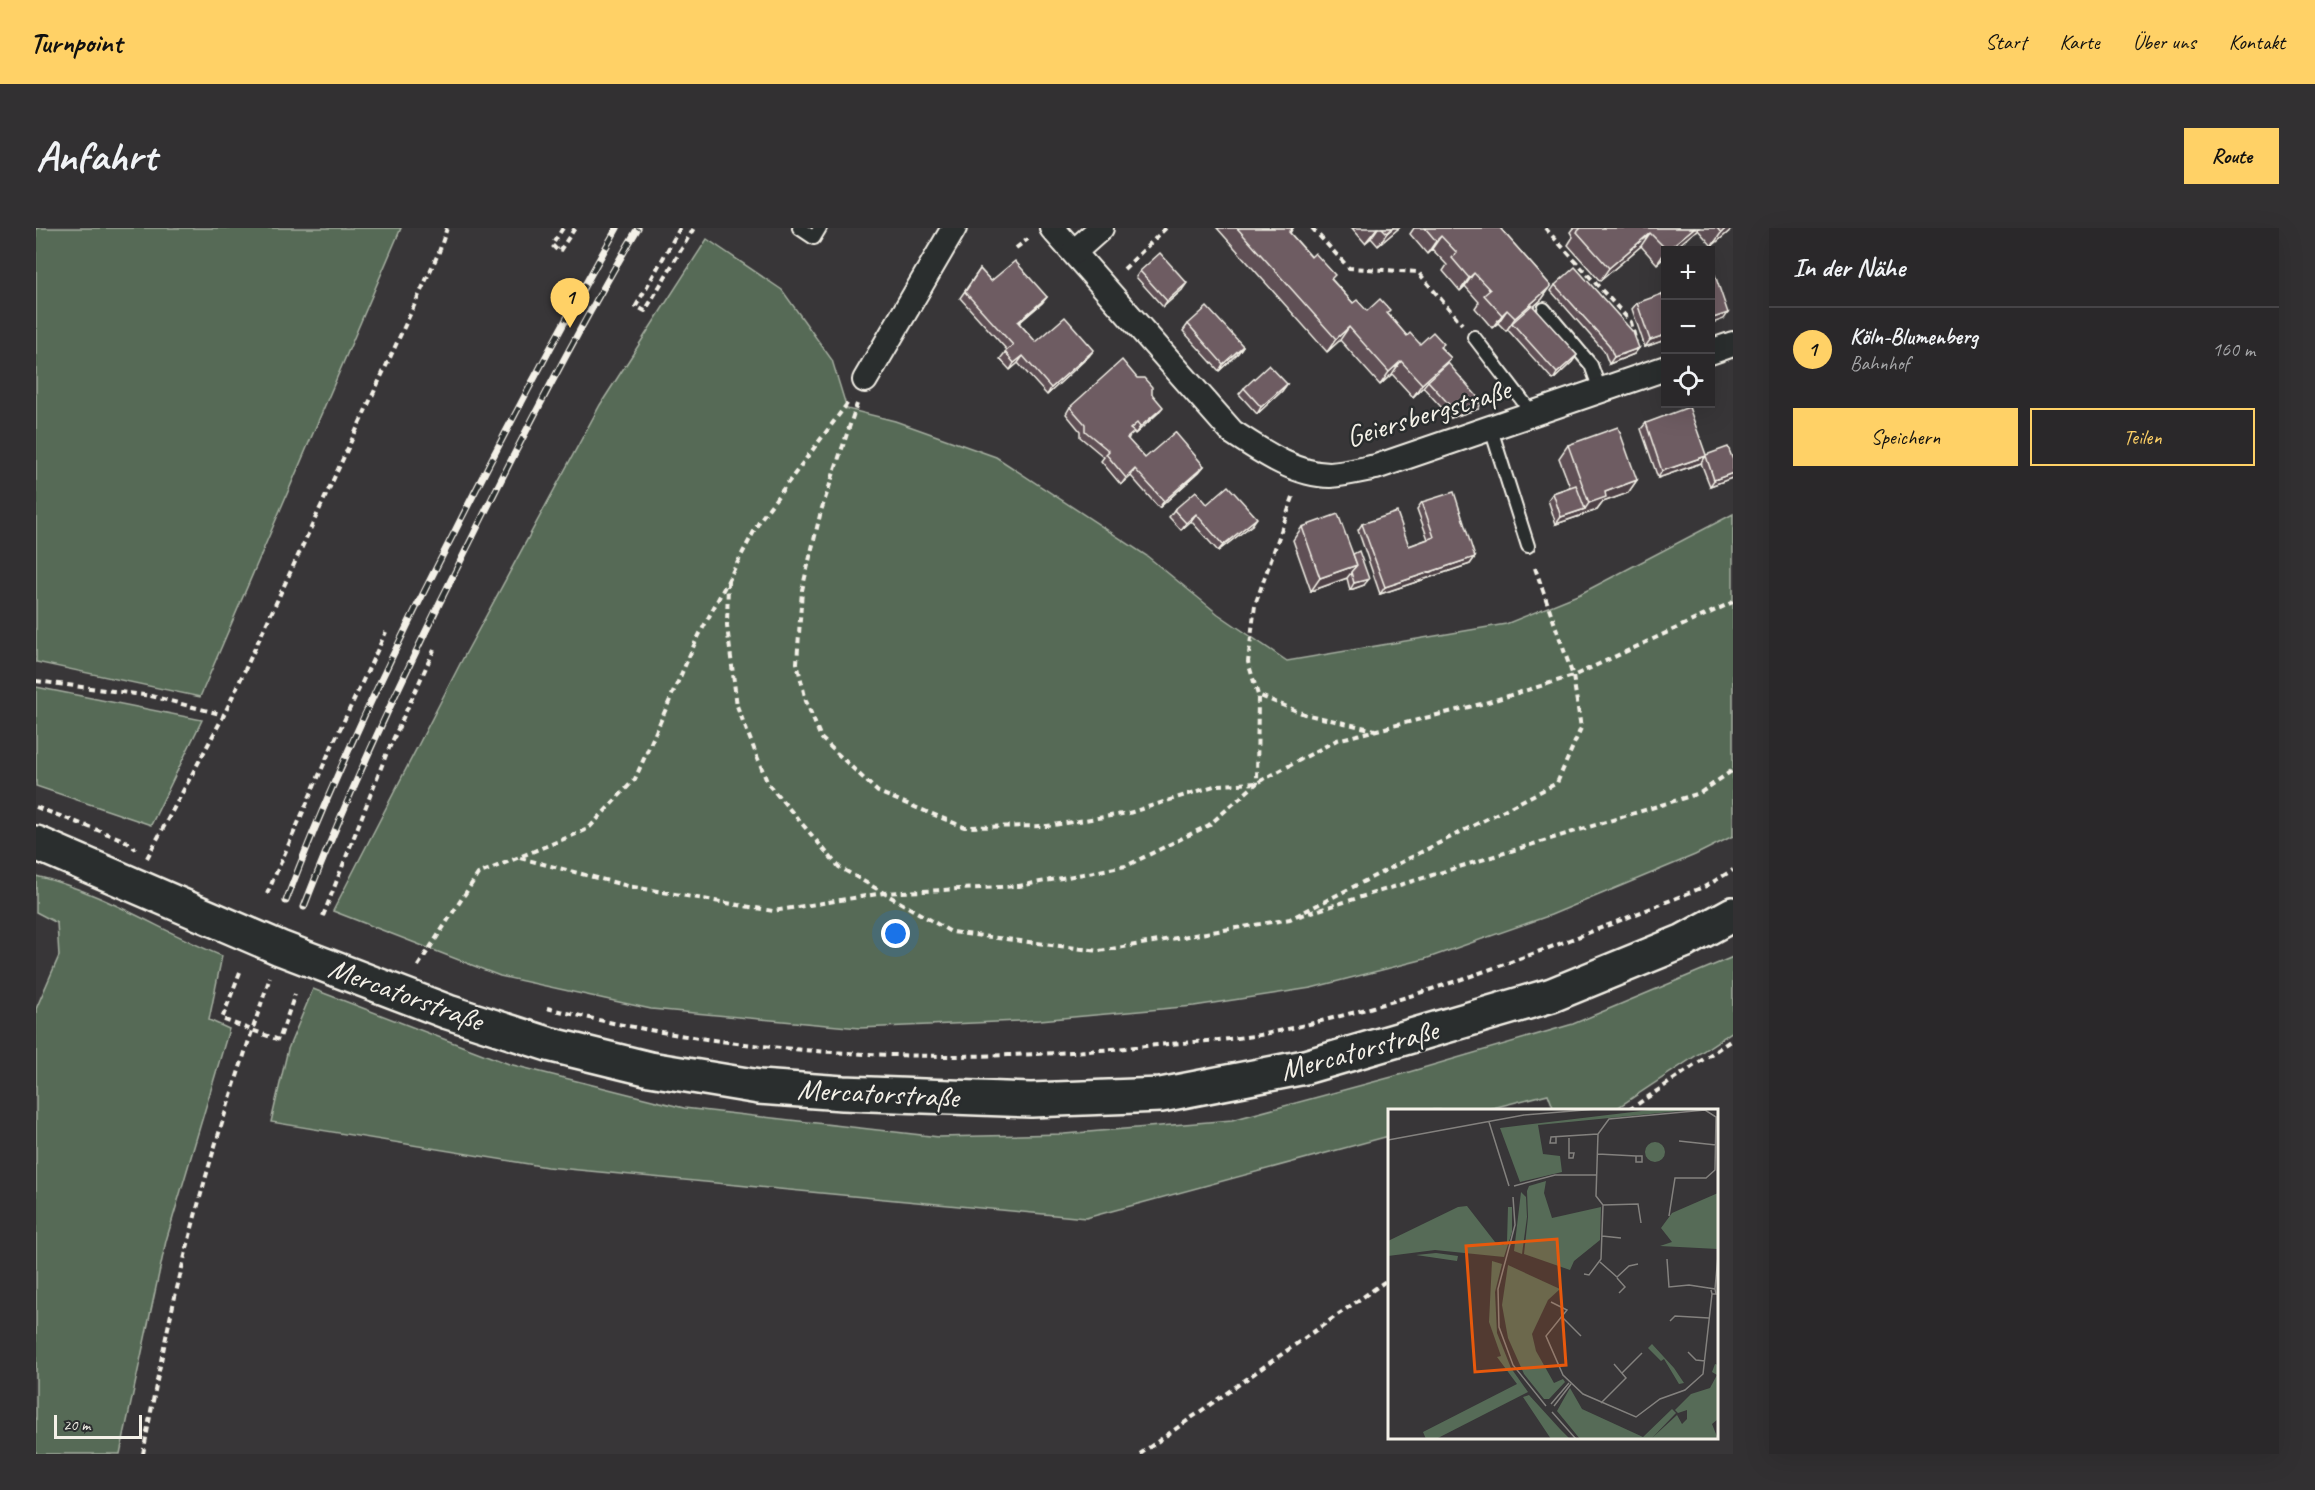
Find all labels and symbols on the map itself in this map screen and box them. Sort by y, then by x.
pin: 1 [550,279,590,328]
street label: Geiersbergstraße [1341,369,1517,456]
your location [881,919,910,948]
street label: Mercatorstraße [324,949,491,1040]
street label: Mercatorstraße [1276,1010,1444,1089]
street label: Mercatorstraße [796,1070,962,1116]
inset map [1388,1109,1718,1439]
scale bar [54,1412,142,1440]

